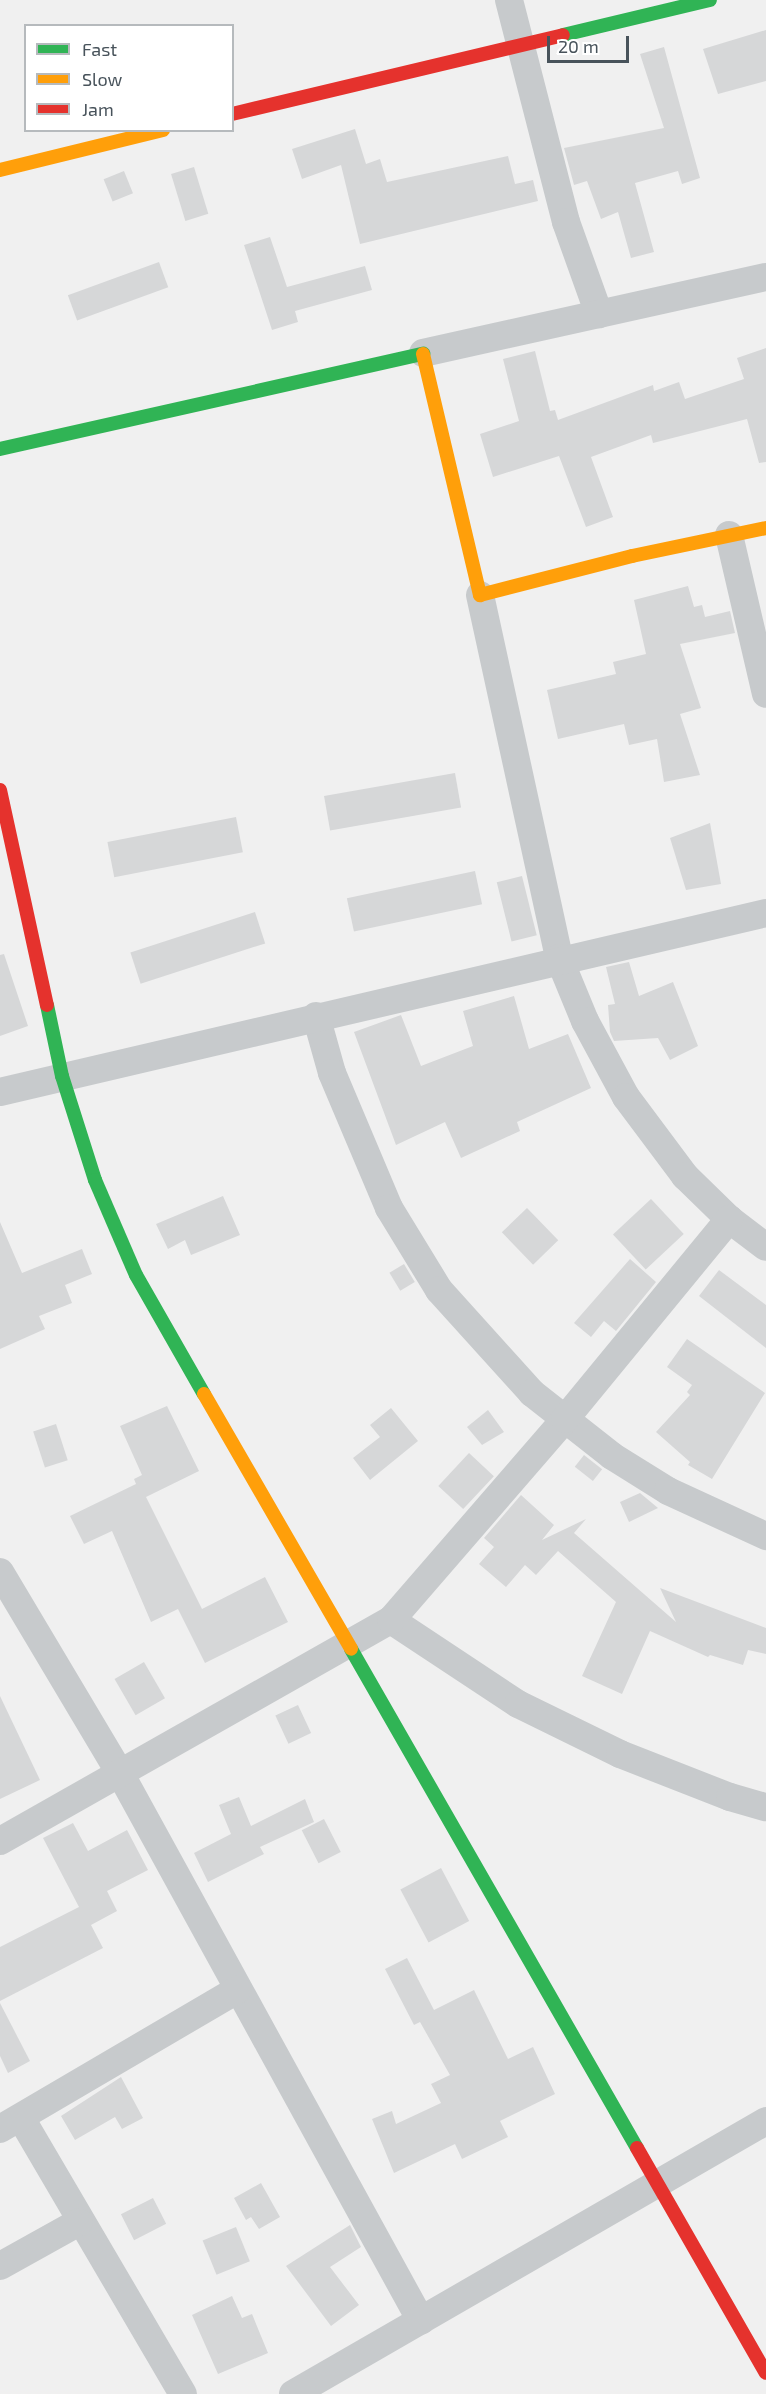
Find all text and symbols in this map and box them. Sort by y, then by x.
legend [24,24,234,132]
scale bar [550,24,632,62]
text: 20 m [558,35,599,57]
text: Fast [82,38,117,60]
text: Slow [82,68,122,90]
text: Jam [82,98,114,120]

